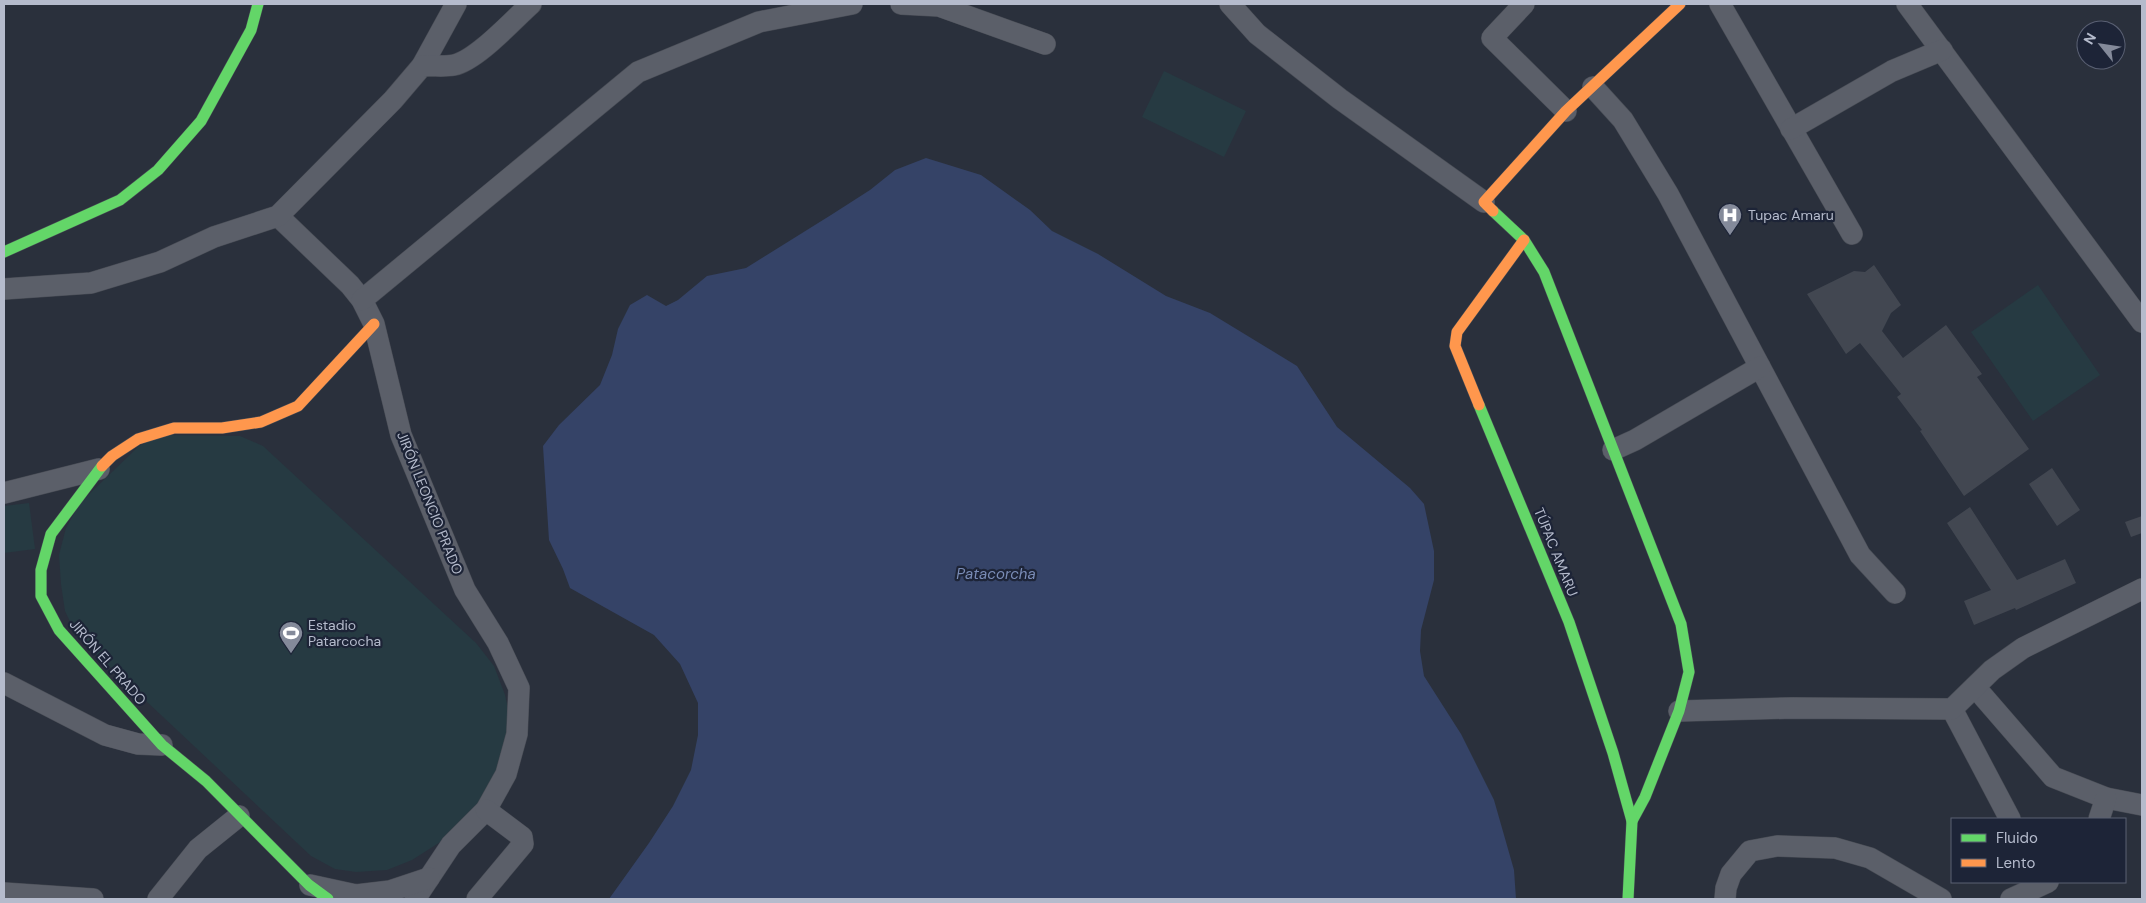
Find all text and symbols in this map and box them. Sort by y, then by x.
north arrow [2076,20,2126,70]
text: N [2079,30,2100,47]
hospital icon: Tupac Amaru [1717,202,1743,236]
place label: Tupac Amaru [1748,206,1834,224]
street label: JIRÓN LEONCIO PRADO [393,429,467,577]
street label: TÚPAC AMARU [1530,505,1582,599]
water label: Patacorcha [956,564,1036,584]
street label: JIRÓN EL PRADO [66,615,150,709]
place label: Estadio Patarcocha [308,616,381,650]
sports icon: Estadio Patarcocha [278,620,304,654]
legend [1951,818,2126,883]
text: Fluido [1996,828,2038,848]
text: Lento [1996,853,2035,873]

